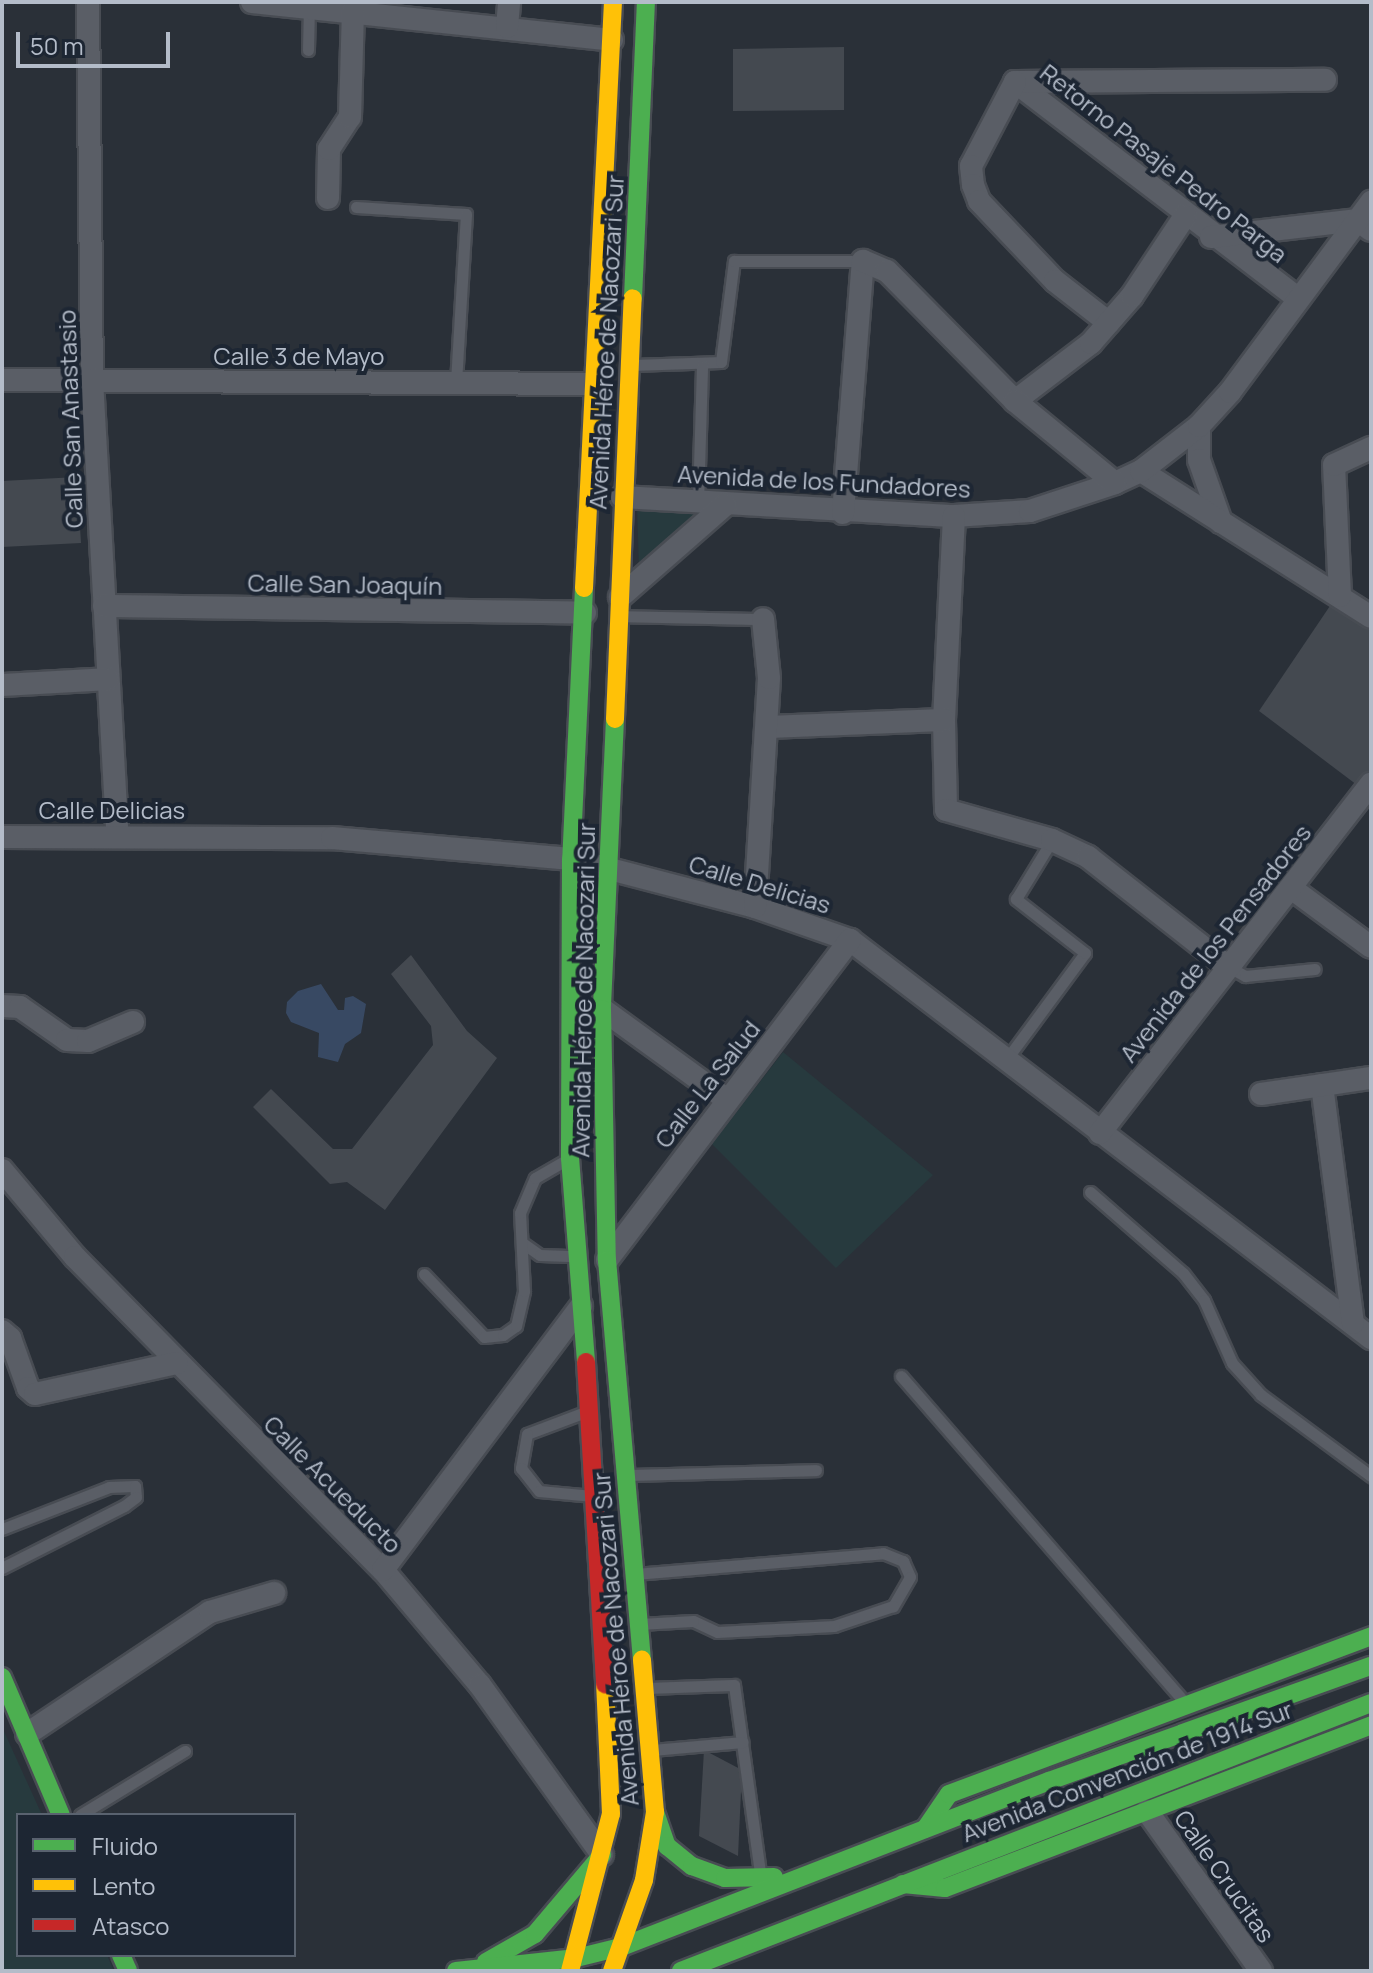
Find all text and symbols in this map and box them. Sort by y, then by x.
scale bar [20,16,174,66]
text: 50 m [30,29,84,62]
street label: Retorno Pasaje Pedro Parga [1035,58,1293,268]
street label: Avenida Héroe de Nacozari Sur [583,174,629,510]
street label: Calle San Anastasio [52,309,88,529]
street label: Calle 3 de Mayo [214,342,384,370]
street label: Avenida de los Fundadores [677,459,971,503]
street label: Calle San Joaquín [247,568,443,600]
street label: Calle Delicias [39,796,185,824]
street label: Avenida de los Pensadores [1113,818,1317,1068]
street label: Avenida Héroe de Nacozari Sur [566,822,600,1158]
street label: Calle Delicias [686,849,834,919]
street label: Calle La Salud [649,1015,765,1153]
street label: Calle Acueducto [258,1409,408,1559]
street label: Avenida Héroe de Nacozari Sur [586,1471,644,1807]
street label: Avenida Convención de 1914 Sur [957,1694,1297,1848]
street label: Calle Crucitas [1169,1804,1281,1948]
legend [16,1813,296,1957]
text: Fluido [92,1829,158,1862]
text: Lento [92,1869,156,1902]
text: Atasco [92,1909,169,1942]

